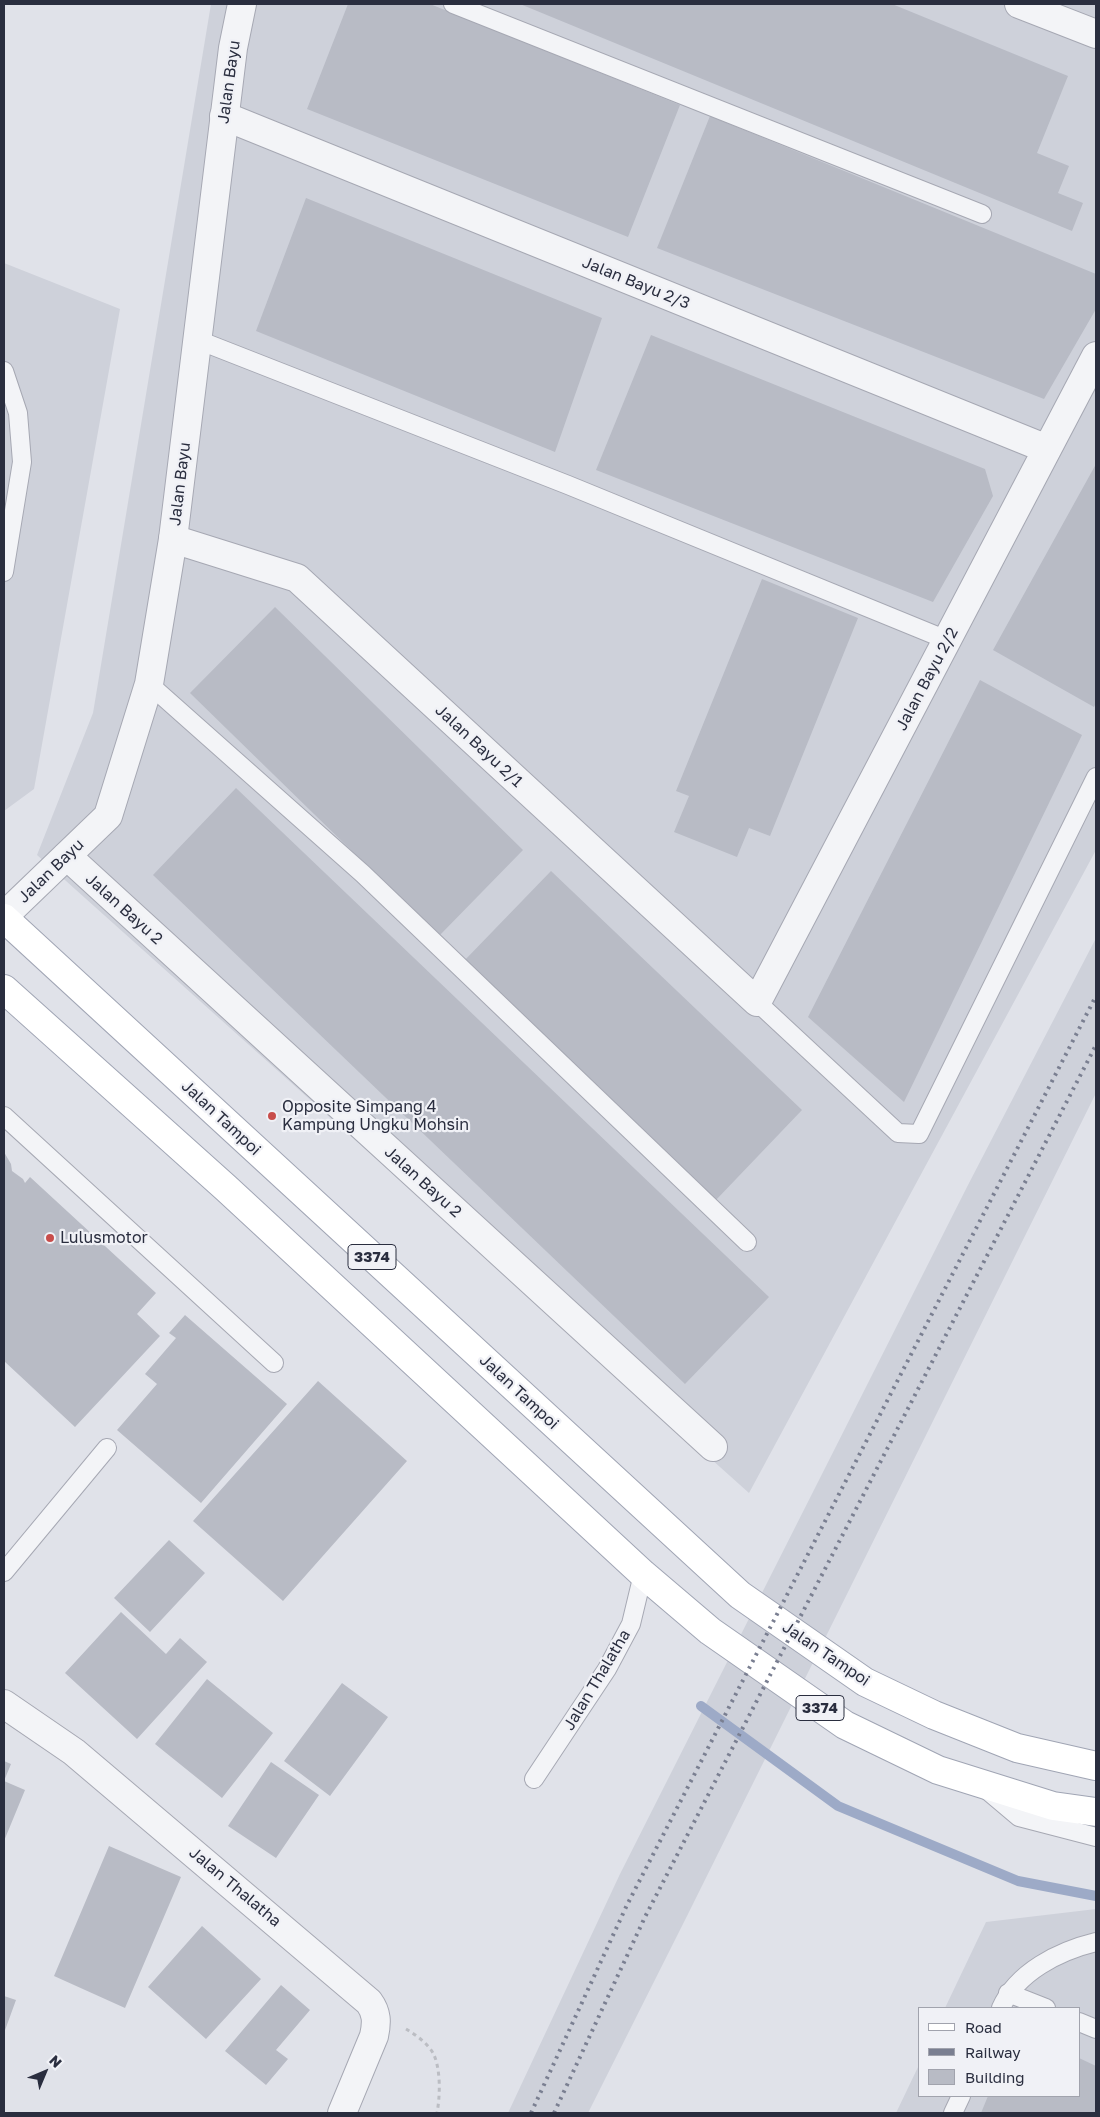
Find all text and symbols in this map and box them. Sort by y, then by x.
street label: Jalan Bayu [214,39,244,125]
street label: Jalan Bayu 2/3 [579,253,693,313]
street label: Jalan Bayu [165,441,195,527]
street label: Jalan Bayu 2/2 [892,624,962,734]
street label: Jalan Bayu 2/1 [431,701,527,791]
street label: Jalan Bayu [14,835,88,907]
street label: Jalan Bayu 2 [81,869,167,949]
street label: Jalan Tampoi [177,1076,265,1160]
place label: Opposite Simpang 4 Kampung Ungku Mohsin [282,1097,469,1135]
marker: Opposite Simpang 4 Kampung Ungku Mohsin [266,1110,278,1122]
street label: Jalan Bayu 2 [380,1142,466,1222]
place label: Lulusmotor [60,1228,148,1248]
marker: Lulusmotor [44,1232,56,1244]
road number: 3374 [348,1244,396,1270]
street label: Jalan Tampoi [475,1350,563,1434]
street label: Jalan Tampoi [779,1618,873,1690]
street label: Jalan Thalatha [559,1626,635,1734]
road number: 3374 [796,1696,844,1720]
street label: Jalan Thalatha [185,1843,285,1931]
legend [918,2007,1080,2097]
text: Road [965,2018,1002,2036]
text: Railway [965,2043,1021,2061]
north arrow [20,2047,70,2097]
text: N [46,2051,66,2071]
text: Building [965,2068,1025,2086]

